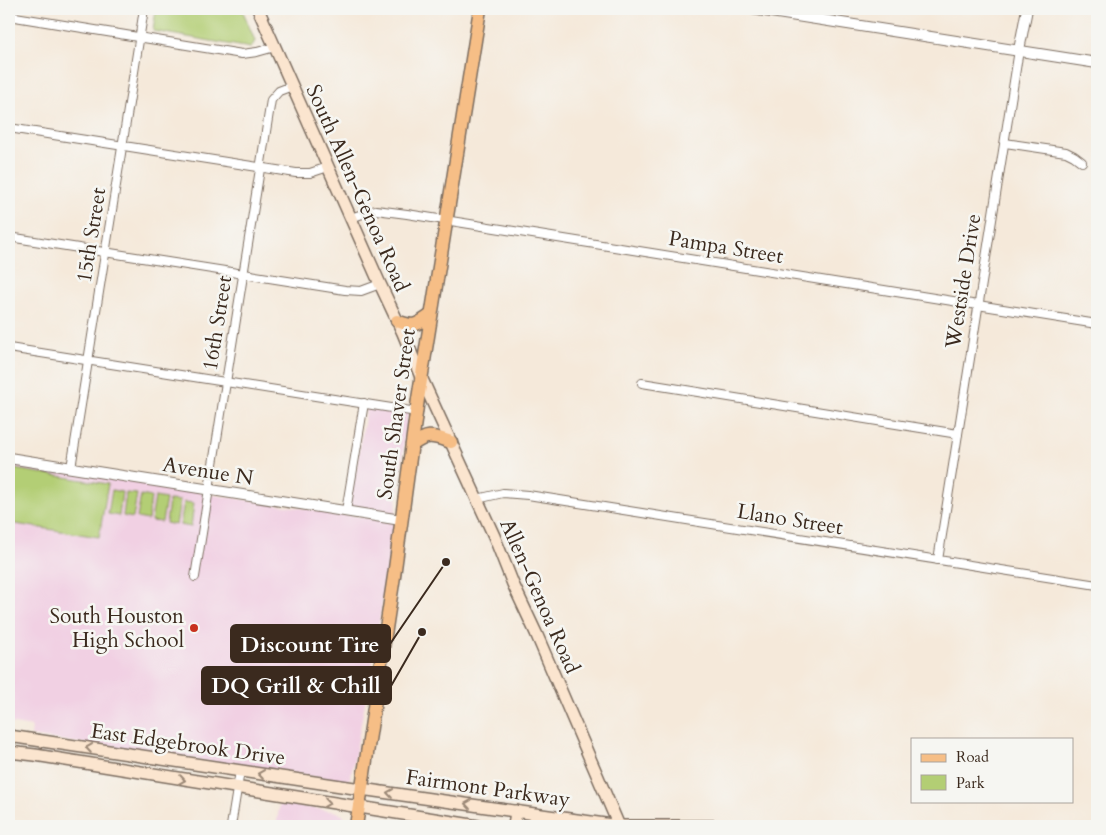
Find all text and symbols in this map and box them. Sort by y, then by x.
street label: South Allen-Genoa Road [299,80,416,296]
street label: 15th Street [70,185,113,285]
street label: Westside Drive [938,211,988,352]
street label: Pampa Street [667,224,786,271]
street label: 16th Street [196,273,239,373]
street label: South Shaver Street [370,326,423,501]
street label: Avenue N [160,450,256,493]
street label: Llano Street [735,497,845,542]
street label: Allen-Genoa Road [492,514,587,678]
place label: South Houston High School [49,602,184,655]
marker: South Houston High School [188,622,200,634]
callout: Discount Tire [231,625,390,662]
text: Discount Tire [241,630,379,660]
callout: DQ Grill & Chill [202,667,391,704]
text: DQ Grill & Chill [211,671,381,701]
street label: East Edgebrook Drive [89,716,287,772]
legend [911,738,1074,802]
one-way arrow [84,744,93,754]
text: Road [956,747,989,767]
street label: Fairmont Parkway [404,763,572,814]
one-way arrow [257,769,265,780]
text: Park [956,773,985,793]
one-way arrow [178,774,187,784]
one-way arrow [386,789,395,799]
one-way arrow [322,797,331,807]
one-way arrow [463,800,472,810]

